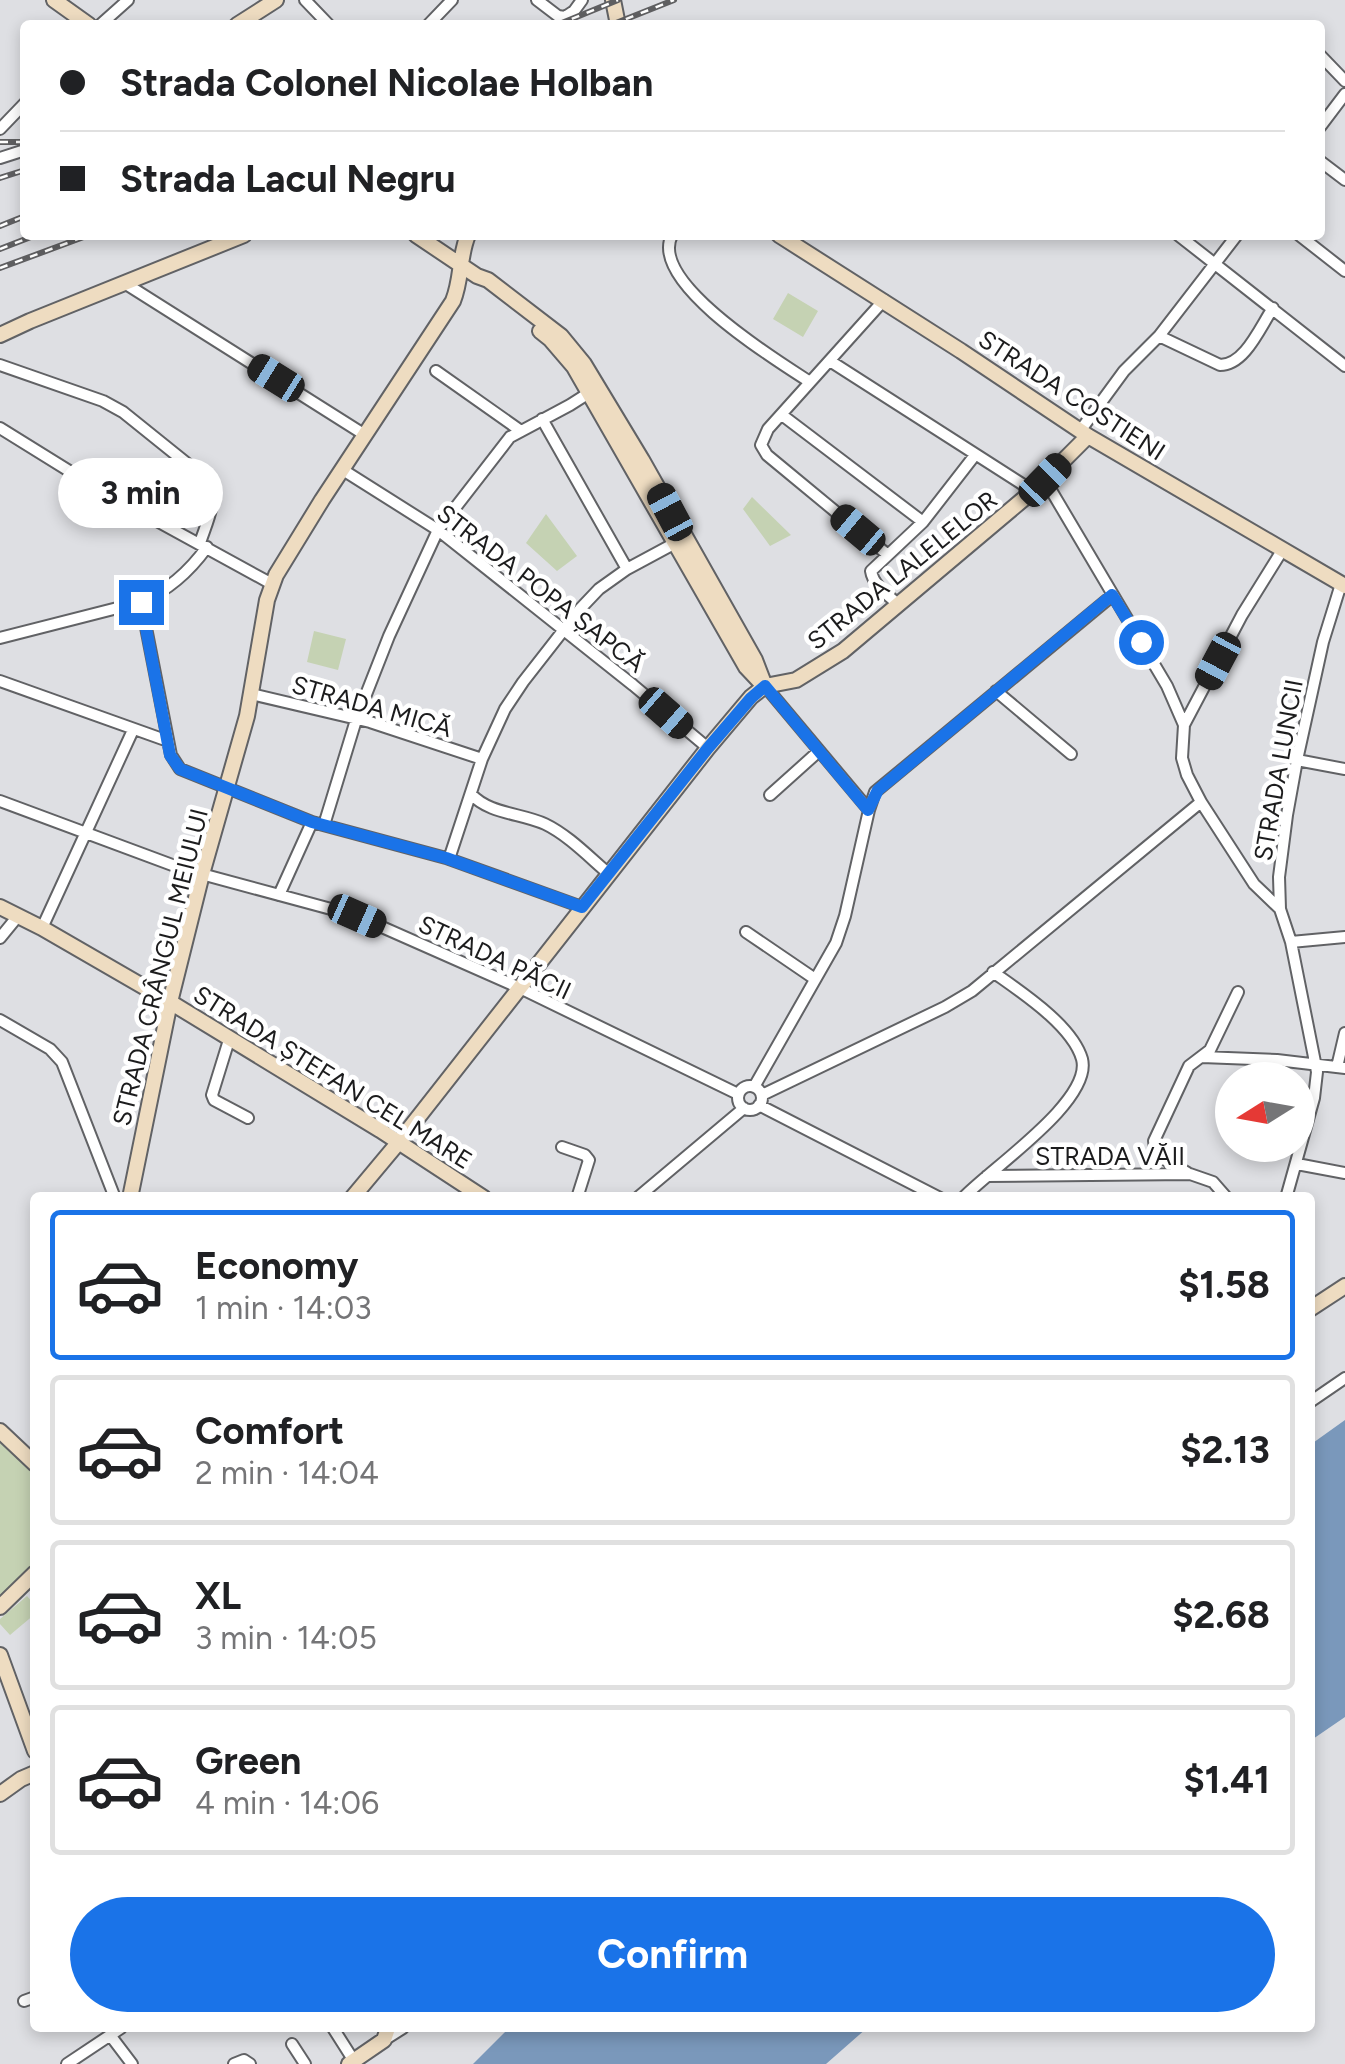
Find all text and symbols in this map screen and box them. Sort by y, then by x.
text: Strada Colonel Nicolae Holban [120,60,653,106]
text: Strada Lacul Negru [120,156,456,202]
street label: STRADA COSTIENI [973,324,1171,466]
car [243,349,309,407]
car [1013,448,1077,512]
callout: 3 min [58,457,224,527]
text: 3 min [101,474,180,512]
car [643,478,697,546]
street label: STRADA LALELELOR [801,484,1003,656]
street label: STRADA POPA ȘAPCĂ [431,498,651,678]
car [825,499,891,561]
route end [119,580,164,625]
route start [1119,620,1164,665]
car [1191,627,1245,695]
street label: STRADA MICĂ [289,669,455,743]
street label: STRADA LUNCII [1247,677,1309,863]
car [634,682,698,744]
street label: STRADA CRÂNGUL MEIULUI [106,805,214,1129]
car [323,890,391,942]
street label: STRADA PĂCII [414,909,576,1005]
street label: STRADA ȘTEFAN CEL MARE [188,979,478,1175]
north arrow [1215,1062,1315,1162]
map controls [1215,1062,1315,1162]
street label: STRADA VĂII [1035,1141,1185,1171]
icon: car [75,1240,165,1330]
text: Economy [195,1243,358,1289]
text: $1.58 [1178,1262,1270,1308]
text: 1 min · 14:03 [195,1289,372,1327]
icon: car [75,1405,165,1495]
text: Comfort [195,1408,344,1454]
text: $2.13 [1180,1427,1270,1473]
text: 2 min · 14:04 [195,1454,379,1492]
icon: car [75,1570,165,1660]
text: XL [195,1573,241,1619]
text: $2.68 [1172,1592,1270,1638]
text: 3 min · 14:05 [195,1619,377,1657]
icon: car [75,1735,165,1825]
text: Green [195,1738,301,1784]
text: $1.41 [1183,1757,1270,1803]
text: 4 min · 14:06 [195,1784,379,1822]
button: Confirm [70,1897,1275,2012]

